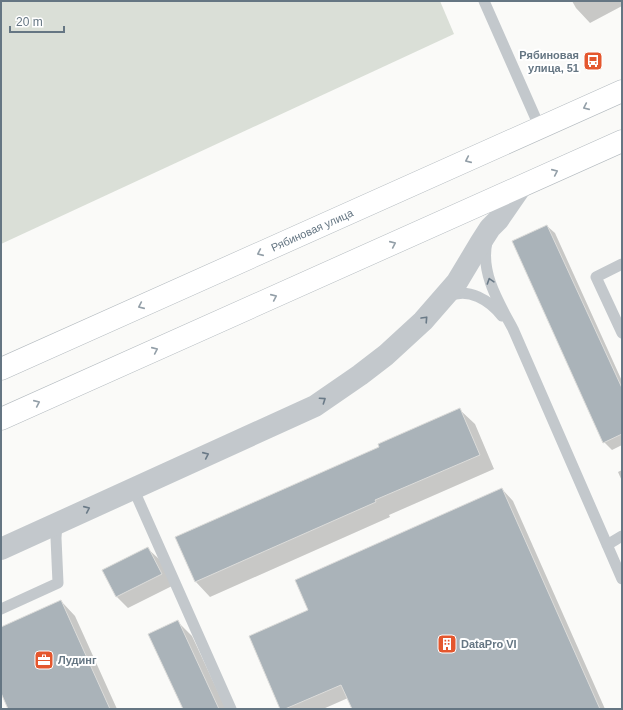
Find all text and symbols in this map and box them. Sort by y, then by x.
scale bar [10,8,64,34]
text: 20 m [16,15,43,29]
place label: Рябиновая улица, 51 [519,49,579,74]
bus stop icon: Рябиновая улица, 51 [582,50,604,72]
one-way arrow [583,102,591,110]
one-way arrow [464,156,471,164]
one-way arrow [551,169,559,177]
street label: Рябиновая улица [269,206,356,254]
one-way arrow [389,241,396,249]
one-way arrow [256,249,263,257]
one-way arrow [487,278,495,285]
one-way arrow [270,294,277,302]
one-way arrow [138,302,145,310]
one-way arrow [420,316,427,324]
one-way arrow [151,347,159,355]
one-way arrow [319,397,326,405]
one-way arrow [32,400,40,408]
one-way arrow [202,452,209,460]
one-way arrow [83,506,91,514]
building icon: DataPro VI [436,633,458,655]
place label: DataPro VI [461,638,517,650]
office icon: Лудинг [33,649,55,671]
place label: Лудинг [58,654,97,666]

